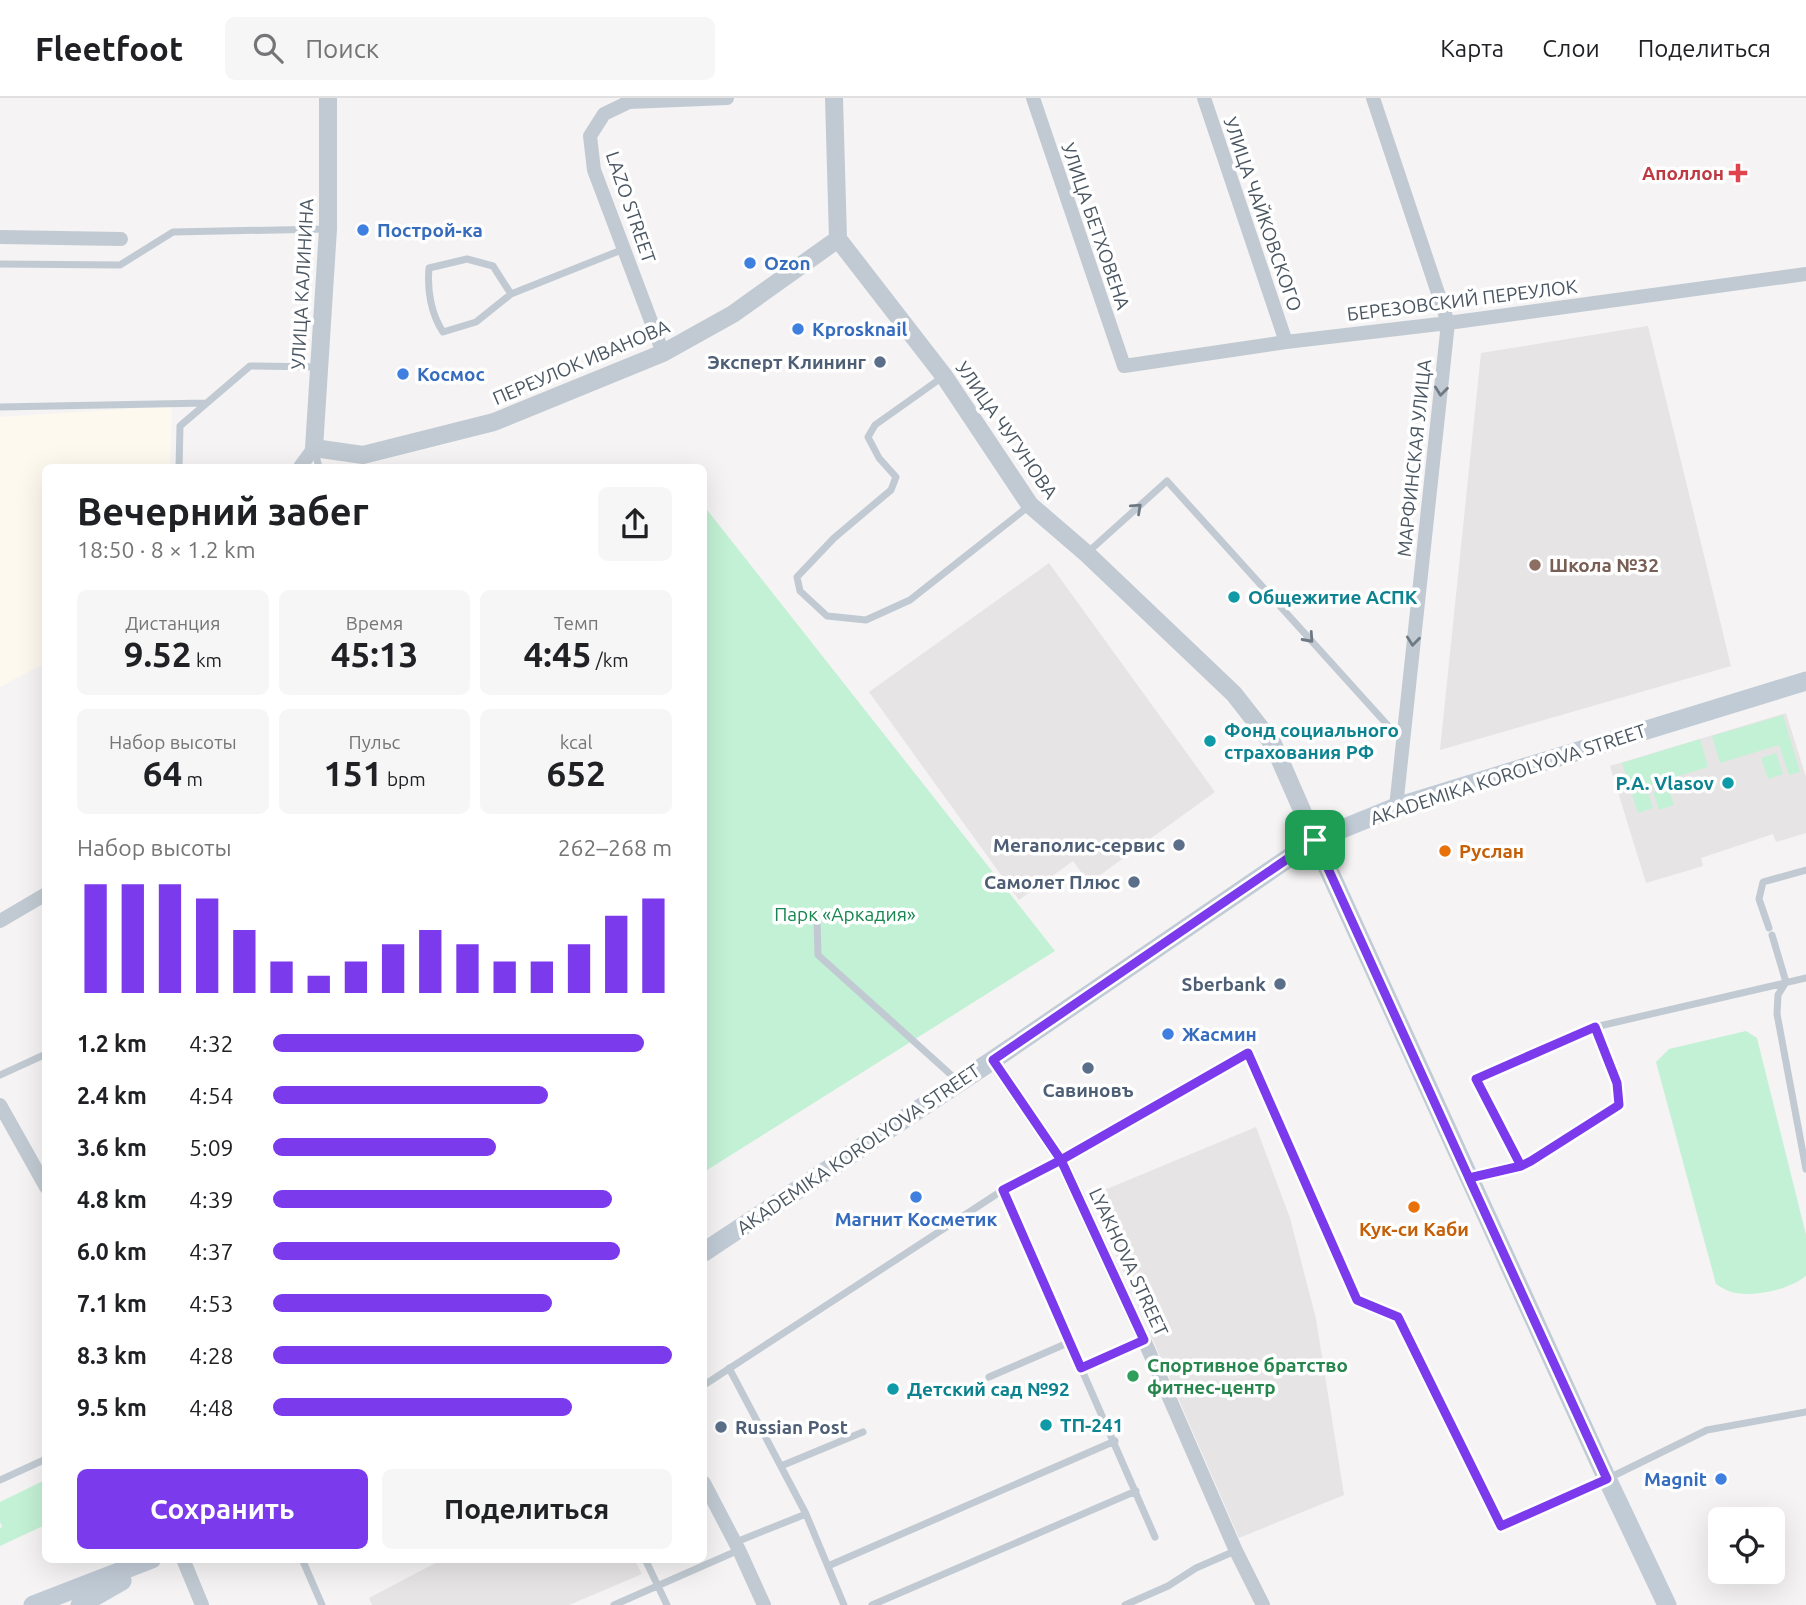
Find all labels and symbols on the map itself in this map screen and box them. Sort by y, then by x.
street label: УЛИЦА ЧАЙКОВСКОГО [1219,114,1307,314]
street label: УЛИЦА БЕТХОВЕНА [1057,140,1135,313]
street label: LAZO STREET [602,148,661,266]
place label: Аполлон [1642,162,1724,184]
marker: Аполлон [1730,165,1746,181]
street label: УЛИЦА КАЛИНИНА [287,197,317,370]
place label: Построй-ка [377,219,483,241]
marker: Построй-ка [355,222,371,238]
place label: Ozon [764,252,811,274]
marker: Ozon [742,255,758,271]
street label: БЕРЕЗОВСКИЙ ПЕРЕУЛОК [1346,275,1579,325]
street label: ПЕРЕУЛОК ИВАНОВА [489,315,673,409]
place label: Kprosknail [812,318,907,340]
marker: Kprosknail [790,321,806,337]
place label: Эксперт Клининг [707,351,867,373]
marker: Эксперт Клининг [872,354,888,370]
street label: УЛИЦА ЧУГУНОВА [951,357,1063,503]
street label: МАРФИНСКАЯ УЛИЦА [1393,357,1435,558]
place label: Космос [417,363,485,385]
marker: Космос [395,366,411,382]
one-way arrow [1434,386,1449,397]
one-way arrow [1129,504,1142,516]
place label: Школа №32 [1549,554,1659,576]
marker: Школа №32 [1527,557,1543,573]
place label: Общежитие АСПК [1248,586,1418,608]
marker: Общежитие АСПК [1226,589,1242,605]
one-way arrow [1301,630,1313,643]
one-way arrow [1406,636,1421,647]
place label: Фонд социального страхования РФ [1224,719,1399,763]
street label: AKADEMIKA KOROLYOVA STREET [1368,719,1649,829]
marker: Фонд социального страхования РФ [1202,733,1218,749]
place label: P.A. Vlasov [1616,772,1714,794]
marker: P.A. Vlasov [1720,775,1736,791]
pin [1285,810,1345,870]
place label: Мегаполис-сервис [993,834,1165,856]
marker: Мегаполис-сервис [1171,837,1187,853]
place label: Руслан [1459,840,1524,862]
marker: Руслан [1437,843,1453,859]
place label: Самолет Плюс [984,871,1120,893]
marker: Самолет Плюс [1126,874,1142,890]
park label: Парк «Аркадия» [774,903,916,925]
place label: Sberbank [1182,973,1266,995]
marker: Sberbank [1272,976,1288,992]
place label: Жасмин [1182,1023,1257,1045]
marker: Жасмин [1160,1026,1176,1042]
street label: AKADEMIKA KOROLYOVA STREET [732,1059,984,1239]
marker: Савиновъ [1080,1060,1096,1076]
place label: Савиновъ [1042,1079,1134,1101]
street label: LYAKHOVA STREET [1085,1184,1173,1340]
marker: Магнит Косметик [908,1189,924,1205]
marker: Кук-си Каби [1406,1199,1422,1215]
place label: Магнит Косметик [835,1208,998,1230]
place label: Кук-си Каби [1359,1218,1469,1240]
place label: Спортивное братство фитнес-центр [1147,1354,1348,1398]
marker: Спортивное братство фитнес-центр [1125,1368,1141,1384]
place label: Детский сад №92 [907,1378,1070,1400]
marker: Детский сад №92 [885,1381,901,1397]
place label: ТП-241 [1060,1414,1123,1436]
place label: Russian Post [735,1416,848,1438]
marker: ТП-241 [1038,1417,1054,1433]
marker: Russian Post [713,1419,729,1435]
place label: Magnit [1644,1468,1707,1490]
marker: Magnit [1713,1471,1729,1487]

